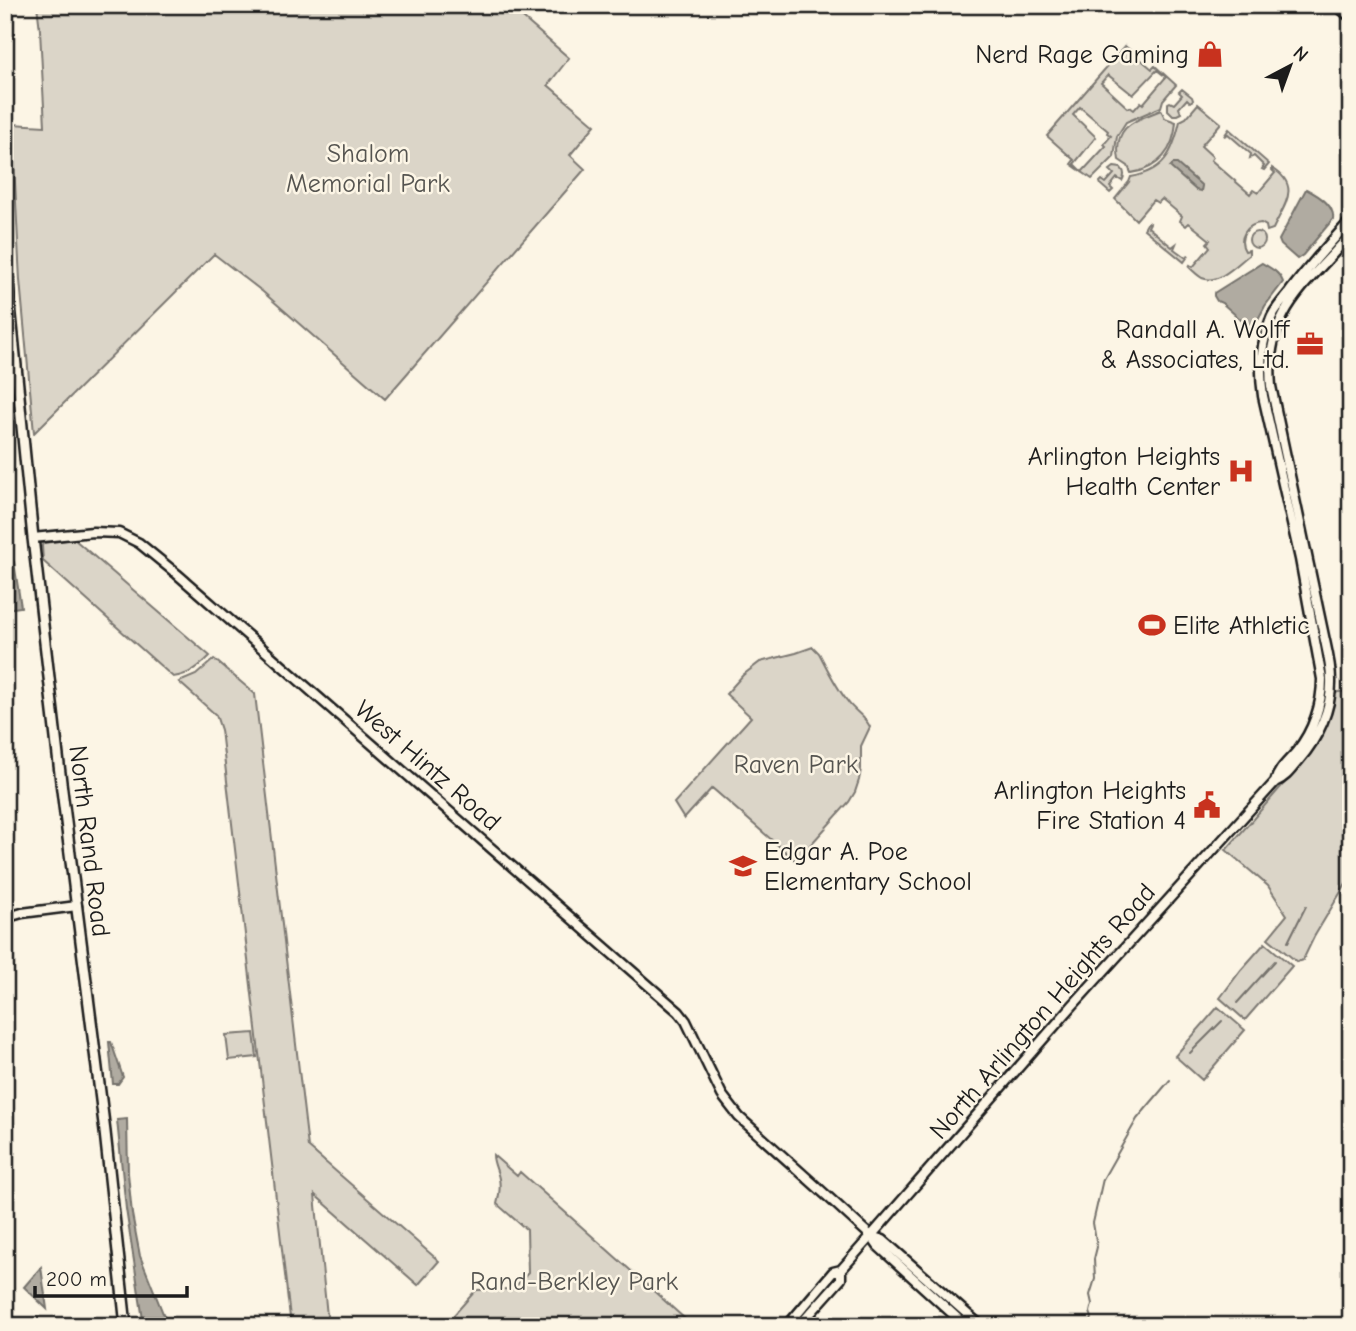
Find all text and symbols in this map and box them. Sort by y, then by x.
north arrow [1254,32,1324,102]
shop icon: Nerd Rage Gaming [1195,39,1225,69]
place label: Nerd Rage Gaming [975,40,1189,70]
text: N [1289,42,1312,66]
park label: Shalom Memorial Park [286,139,450,199]
place label: Randall A. Wolff & Associates, Ltd. [1100,315,1291,375]
office icon: Randall A. Wolff & Associates, Ltd. [1295,329,1325,359]
place label: Arlington Heights Health Center [1028,442,1221,502]
hospital icon: Arlington Heights Health Center [1226,456,1256,486]
sports icon: Elite Athletic [1137,610,1167,640]
place label: Elite Athletic [1173,611,1310,641]
street label: West Hintz Road [348,694,506,837]
street label: North Rand Road [62,744,116,939]
park label: Raven Park [734,750,859,780]
place label: Arlington Heights Fire Station 4 [994,776,1186,836]
public building icon: Arlington Heights Fire Station 4 [1192,790,1222,820]
place label: Edgar A. Poe Elementary School [764,837,972,897]
school or university icon: Edgar A. Poe Elementary School [728,851,758,881]
street label: North Arlington Heights Road [924,878,1162,1145]
scale bar [35,1254,187,1298]
text: 200 m [46,1267,107,1291]
park label: Rand-Berkley Park [470,1267,678,1297]

